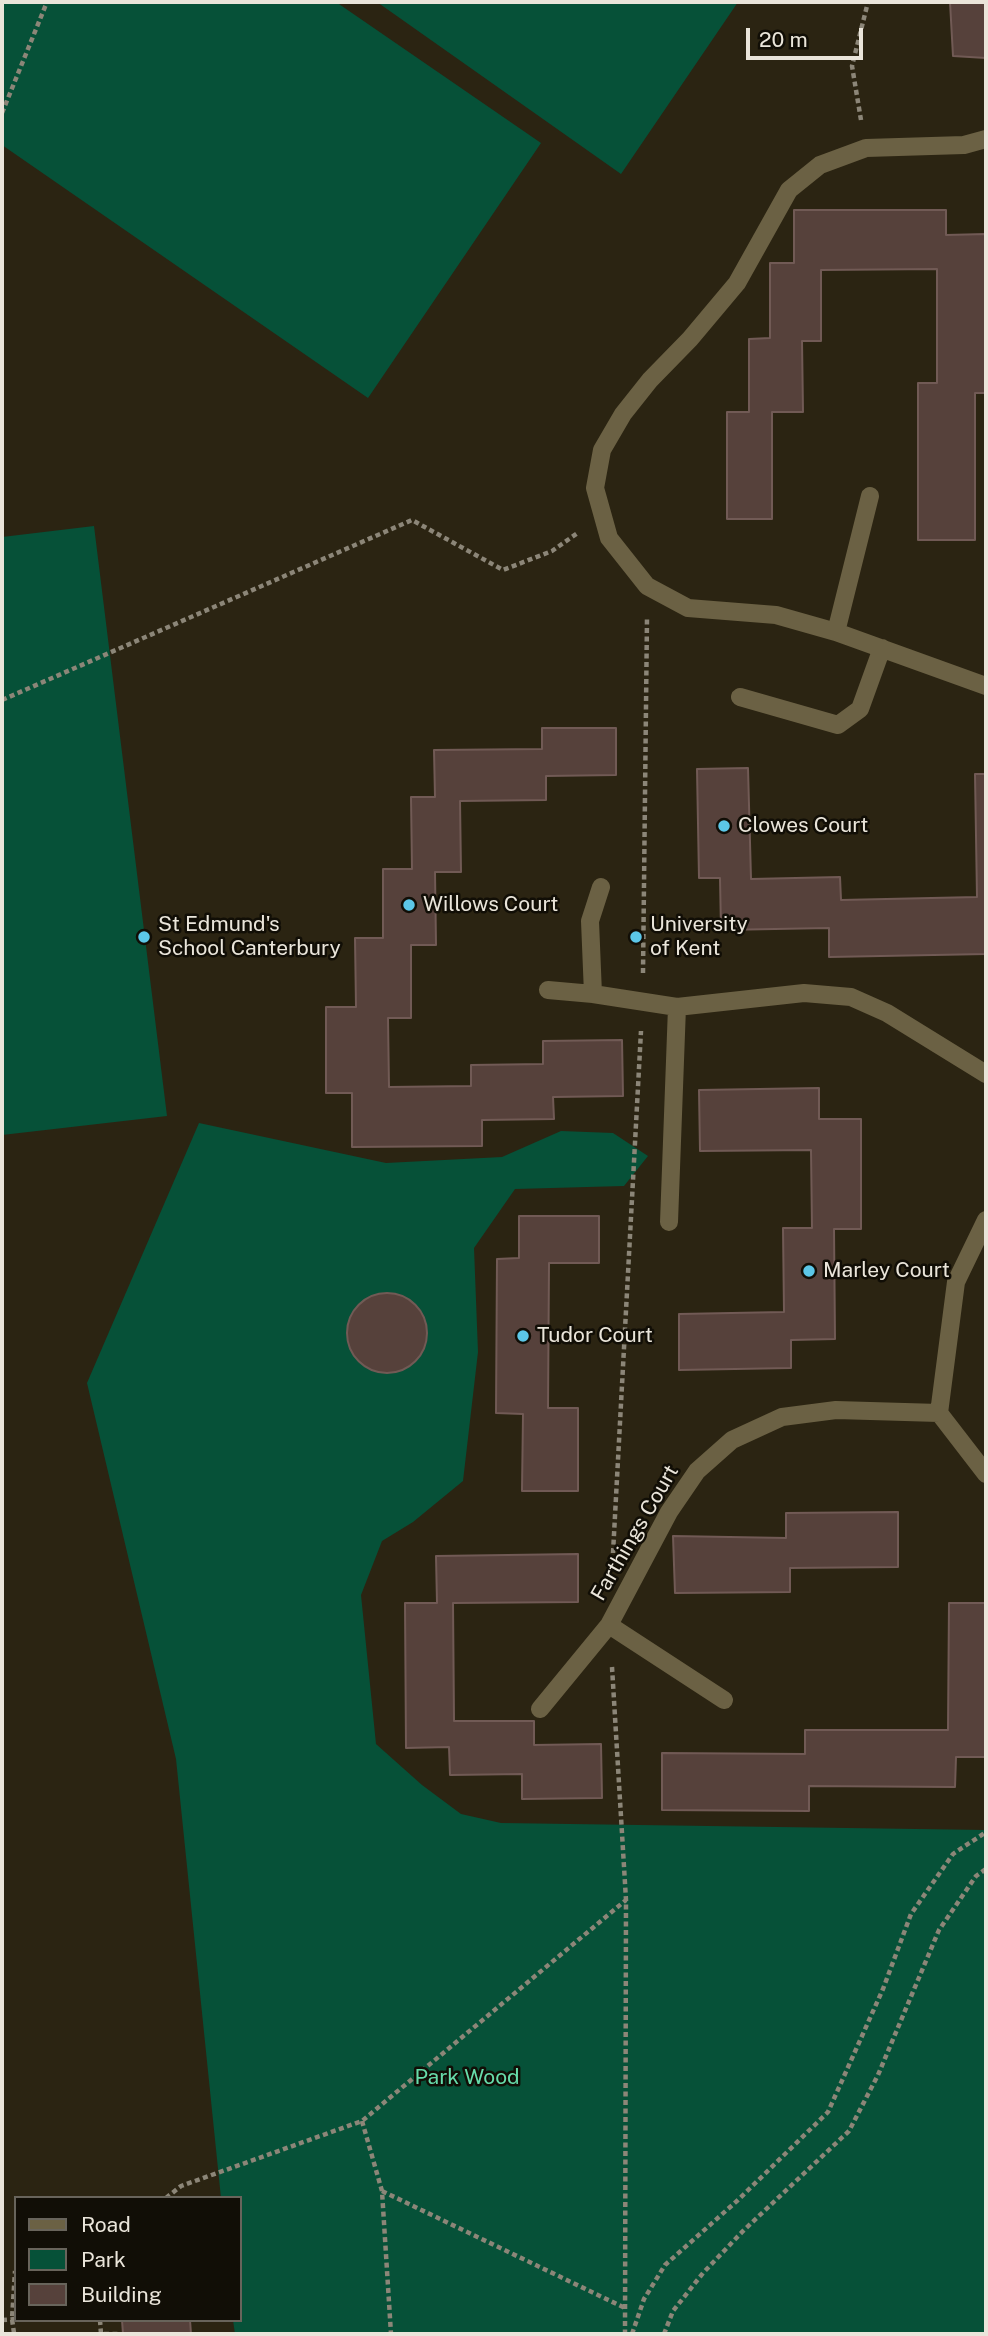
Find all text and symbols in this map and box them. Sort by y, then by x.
scale bar [750,14,867,58]
text: 20 m [759,27,808,52]
place label: Clowes Court [738,813,868,839]
marker: Clowes Court [716,818,732,834]
place label: Willows Court [423,892,559,918]
marker: Willows Court [401,897,417,913]
place label: St Edmund's School Canterbury [158,912,341,962]
place label: University of Kent [650,912,748,962]
marker: St Edmund's School Canterbury [136,929,152,945]
marker: University of Kent [628,929,644,945]
place label: Marley Court [823,1258,950,1284]
marker: Marley Court [801,1263,817,1279]
place label: Tudor Court [537,1323,653,1349]
marker: Tudor Court [515,1328,531,1344]
street label: Farthings Court [586,1461,684,1605]
park label: Park Wood [414,2065,520,2091]
legend [14,2196,242,2322]
text: Road [81,2212,131,2237]
text: Park [81,2247,126,2272]
text: Building [81,2282,162,2307]

